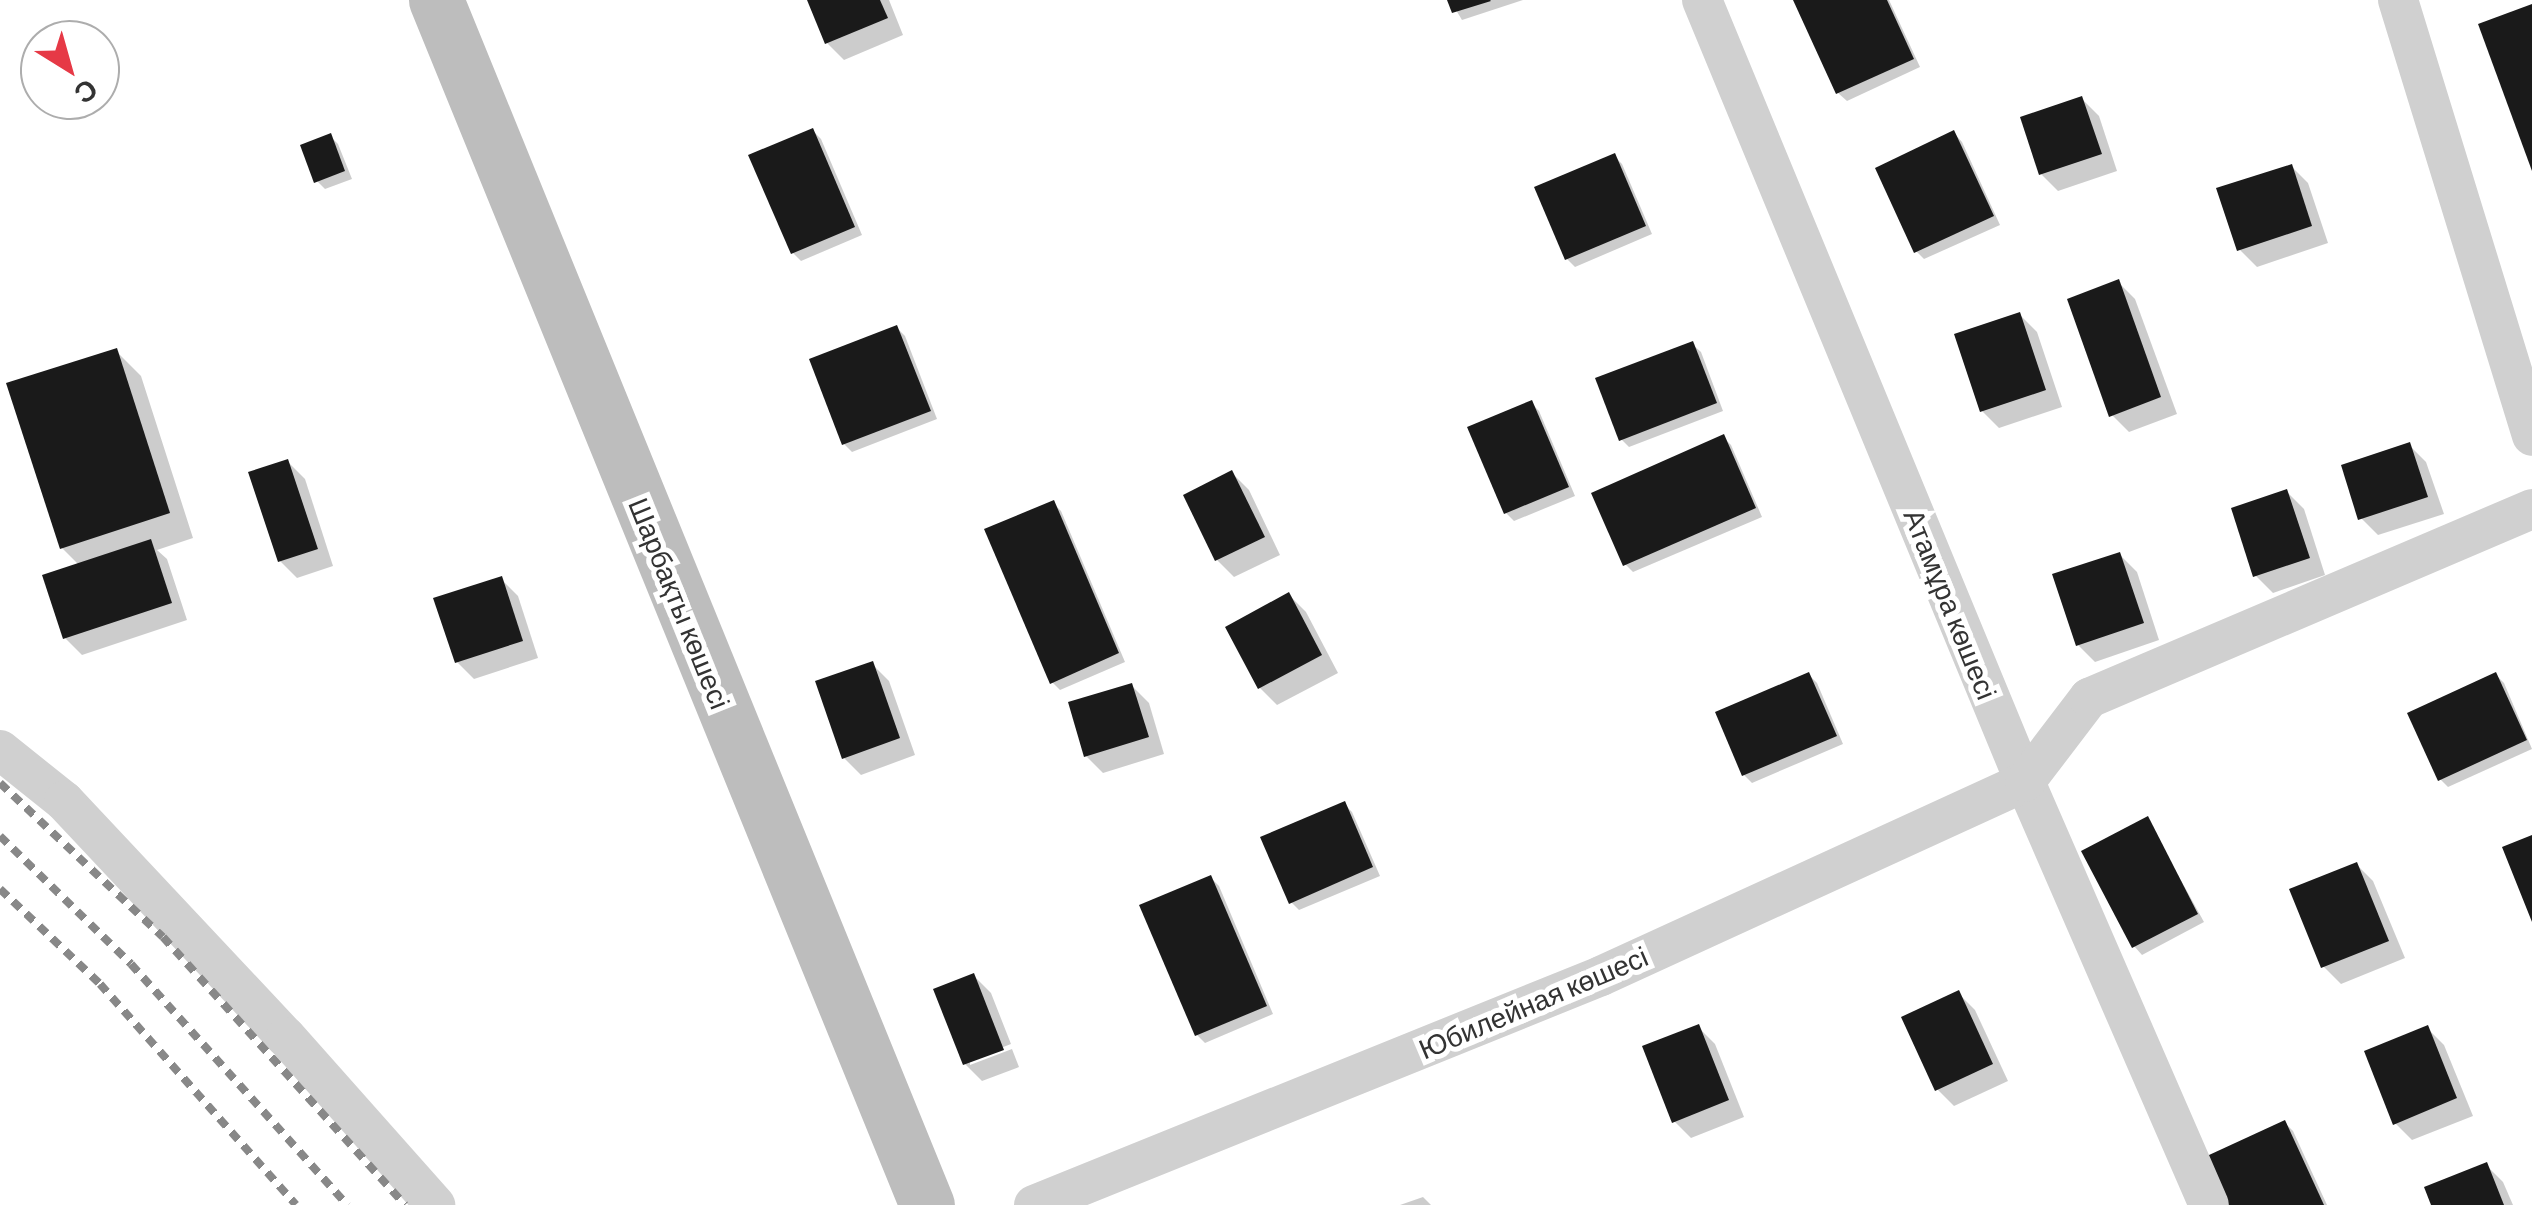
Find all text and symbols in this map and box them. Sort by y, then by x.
north arrow [20,20,120,120]
text: С [69,73,105,112]
street label: Шарбақты көшесі [622,493,738,713]
street label: Атамұра көшесі [1898,504,2004,704]
street label: Юбилейная көшесі [1413,939,1653,1065]

